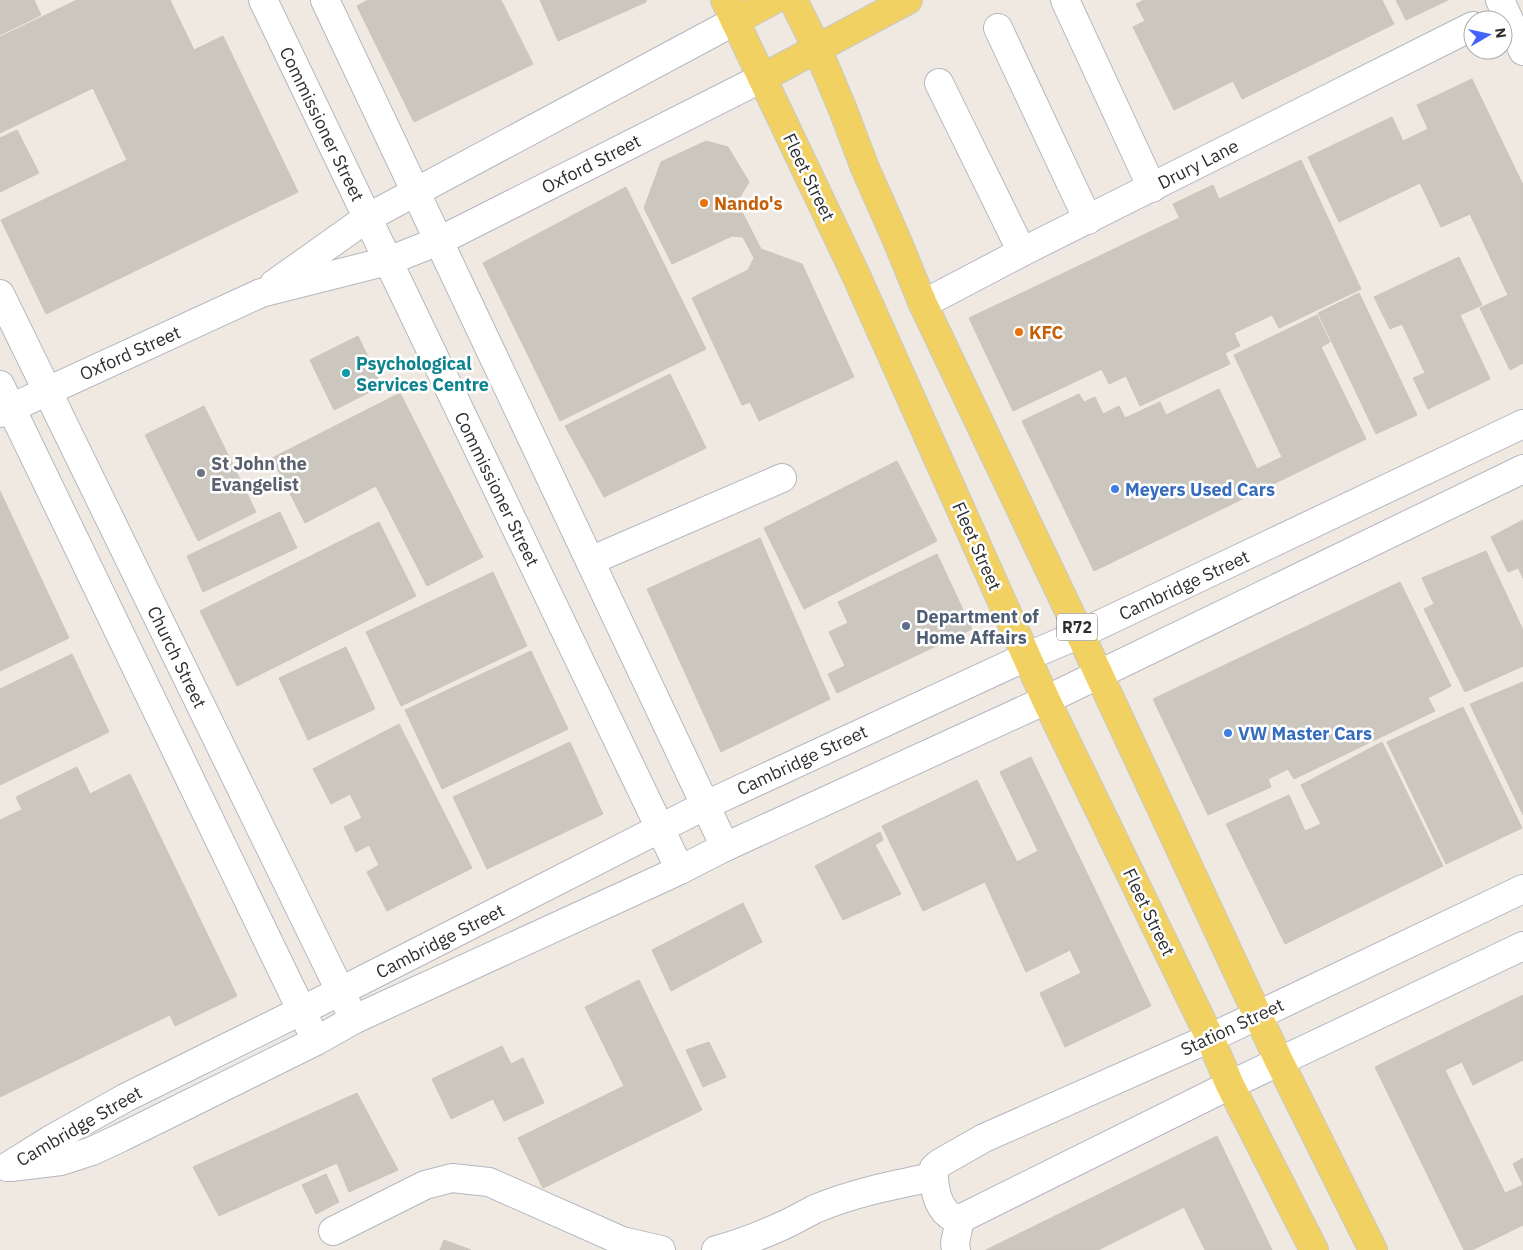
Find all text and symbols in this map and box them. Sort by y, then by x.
north arrow [1463,10,1513,60]
text: N [1491,27,1511,39]
street label: Commissioner Street [275,43,369,205]
street label: Oxford Street [538,129,644,199]
street label: Fleet Street [778,129,840,225]
street label: Drury Lane [1154,134,1242,194]
place label: Nando's [714,192,783,215]
marker: Nando's [698,197,710,209]
street label: Oxford Street [76,320,184,386]
place label: KFC [1029,321,1064,344]
marker: KFC [1013,326,1025,338]
place label: Psychological Services Centre [356,352,489,396]
marker: Psychological Services Centre [340,367,352,379]
street label: Commissioner Street [450,408,544,570]
place label: St John the Evangelist [211,452,307,496]
marker: St John the Evangelist [195,467,207,479]
place label: Meyers Used Cars [1125,478,1275,501]
marker: Meyers Used Cars [1109,483,1121,495]
street label: Fleet Street [947,498,1007,594]
street label: Cambridge Street [1115,545,1253,625]
street label: Church Street [142,602,212,712]
place label: Department of Home Affairs [916,605,1039,649]
road number: R72 [1057,614,1097,640]
marker: Department of Home Affairs [900,620,912,632]
street label: Cambridge Street [733,720,871,800]
place label: VW Master Cars [1238,722,1372,745]
marker: VW Master Cars [1222,727,1234,739]
street label: Fleet Street [1118,864,1180,960]
street label: Cambridge Street [372,899,508,983]
street label: Station Street [1177,993,1287,1061]
street label: Cambridge Street [12,1081,146,1171]

